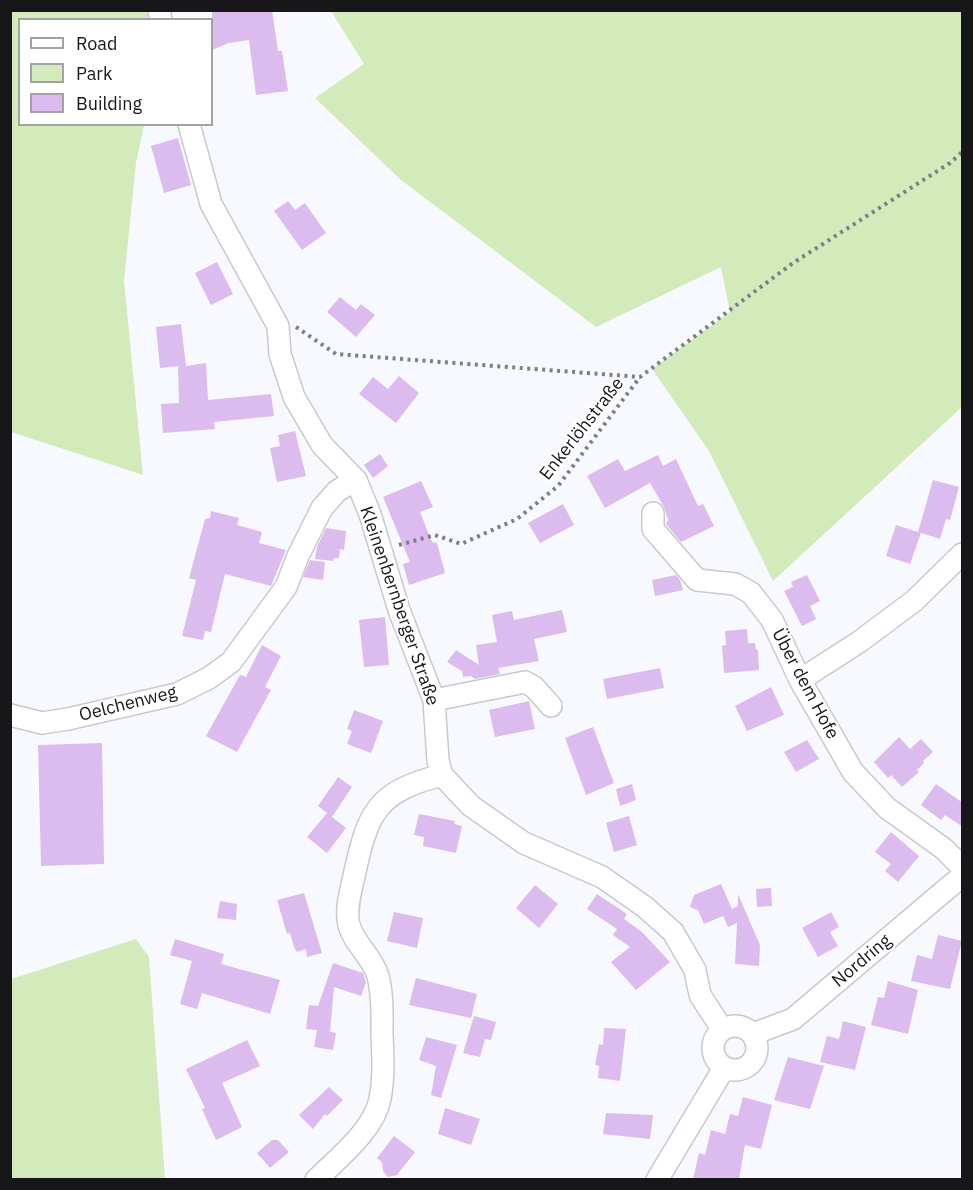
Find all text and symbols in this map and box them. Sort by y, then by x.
legend [18,18,213,126]
text: Road [76,32,117,55]
text: Park [76,62,112,85]
text: Building [76,92,142,115]
street label: Enkerlöhstraße [535,373,629,485]
street label: Kleinenbernberger Straße [355,504,443,708]
street label: Über dem Hofe [767,625,843,743]
street label: Oelchenweg [77,681,179,727]
street label: Nordring [828,930,896,992]

